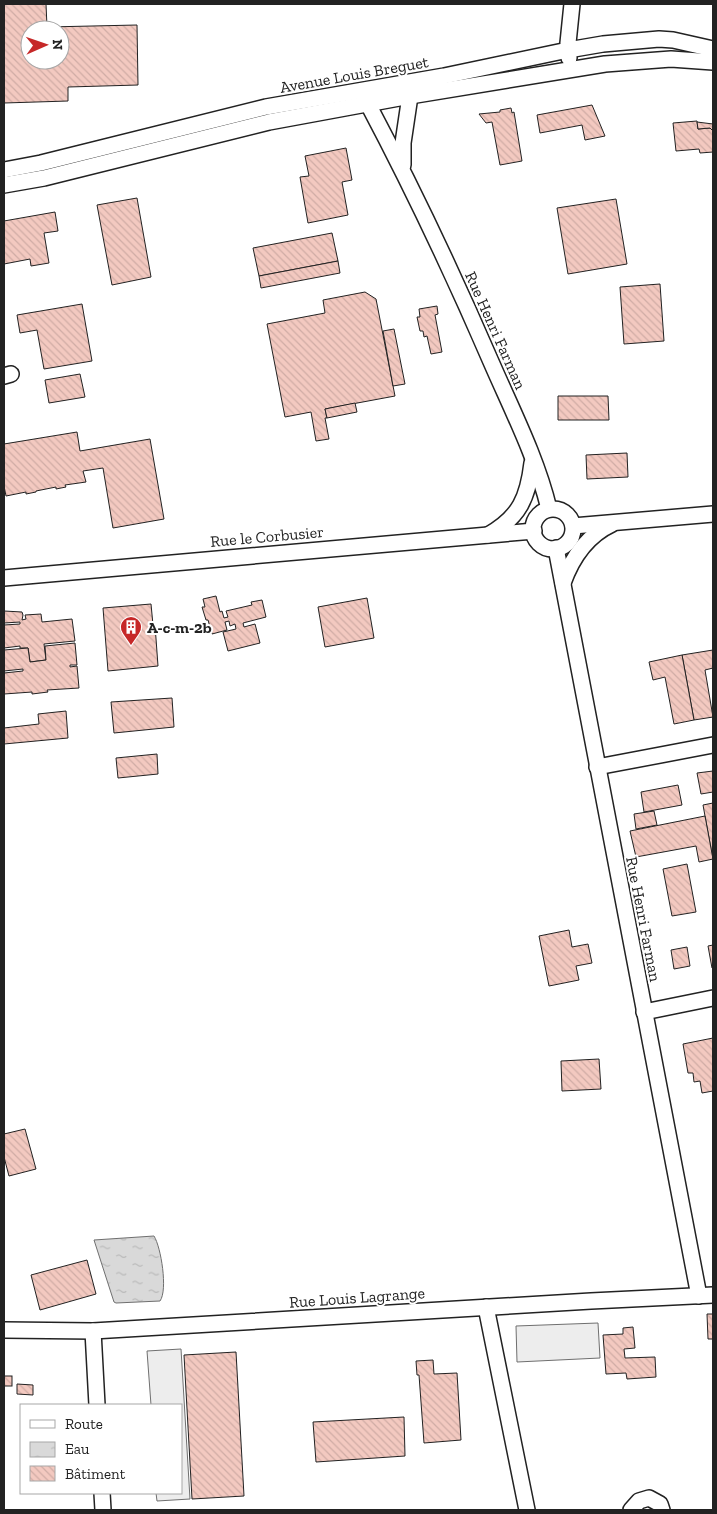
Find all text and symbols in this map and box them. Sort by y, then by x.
north arrow [20,20,70,70]
text: N [49,39,66,51]
street label: Avenue Louis Breguet [278,52,430,97]
street label: Rue Henri Farman [461,268,530,393]
street label: Rue le Corbusier [209,522,325,551]
building icon: A-c-m-2b [119,615,143,646]
place label: A-c-m-2b [147,618,212,637]
street label: Rue Henri Farman [622,855,665,984]
street label: Rue Louis Lagrange [288,1283,426,1312]
legend [20,1404,182,1494]
text: Route [65,1415,103,1433]
text: Eau [65,1440,90,1458]
text: Bâtiment [65,1465,126,1483]

